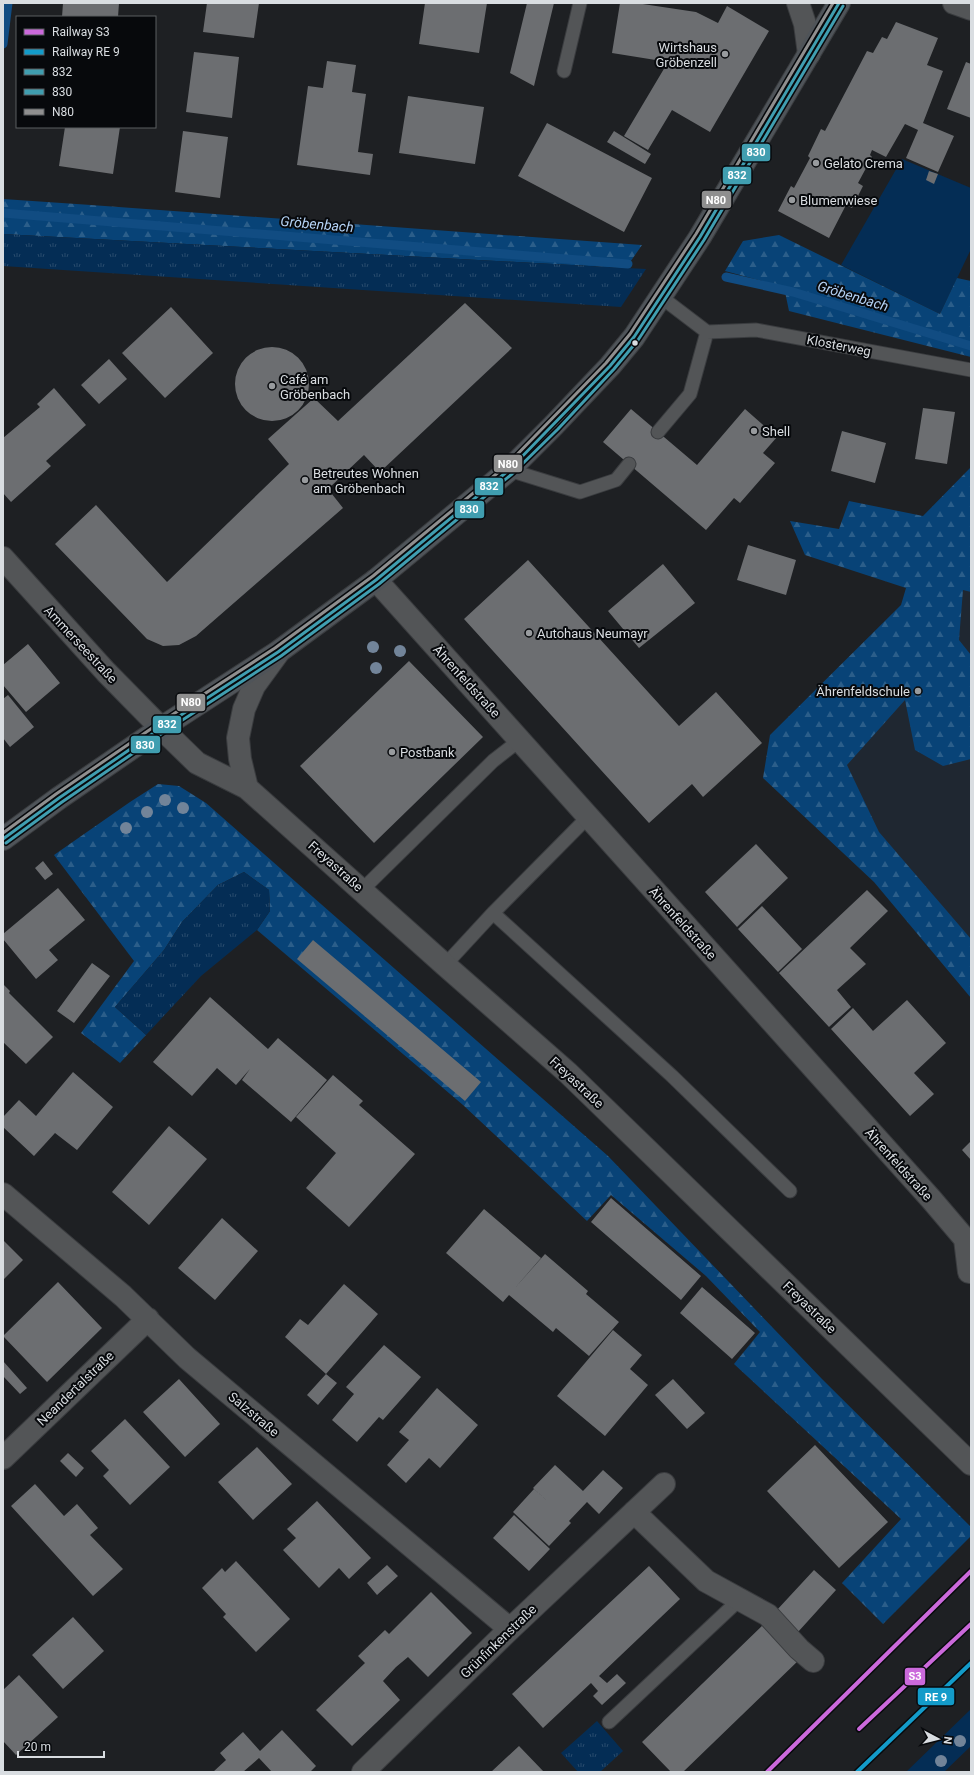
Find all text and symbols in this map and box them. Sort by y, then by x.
legend [16,16,156,128]
text: Railway S3 [52,25,110,39]
place label: Wirtshaus Gröbenzell [656,40,717,70]
text: Railway RE 9 [52,45,120,59]
marker: Wirtshaus Gröbenzell [720,49,730,59]
text: 832 [52,65,72,79]
text: 830 [52,85,72,99]
text: N80 [52,105,74,119]
line badge: 830 [741,143,771,162]
text: 830 [747,146,765,159]
place label: Gelato Crema [824,156,903,171]
marker: Gelato Crema [811,158,821,168]
line badge: 832 [722,166,752,185]
text: 832 [728,169,746,182]
line badge: N80 [701,190,732,209]
place label: Blumenwiese [800,193,877,208]
text: N80 [706,194,726,207]
marker: Blumenwiese [787,195,797,205]
water label: Gröbenbach [280,213,354,235]
water label: Gröbenbach [816,278,890,314]
street label: Klosterweg [806,332,872,359]
unlabelled marker [630,338,640,348]
place label: Café am Gröbenbach [280,372,350,402]
marker: Café am Gröbenbach [267,381,277,391]
place label: Shell [762,424,790,439]
marker: Shell [749,426,759,436]
line badge: N80 [493,454,523,473]
text: N80 [498,458,518,471]
place label: Betreutes Wohnen am Gröbenbach [313,466,419,496]
marker: Betreutes Wohnen am Gröbenbach [300,475,310,485]
line badge: 832 [474,477,504,496]
text: 832 [480,480,498,493]
line badge: 830 [454,500,485,519]
text: 830 [460,503,478,516]
street label: Ammerseestraße [41,603,120,686]
place label: Autohaus Neumayr [537,626,648,641]
marker: Autohaus Neumayr [524,628,534,638]
street label: Ährenfeldstraße [430,642,503,721]
place label: Ährenfeldschule [816,684,910,699]
marker: Ährenfeldschule [913,686,923,696]
line badge: N80 [176,693,206,712]
text: N80 [181,696,201,709]
line badge: 832 [152,715,182,734]
text: 832 [158,718,176,731]
line badge: 830 [130,735,161,754]
text: 830 [136,739,154,752]
place label: Postbank [400,745,455,760]
marker: Postbank [387,747,397,757]
street label: Freyastraße [305,838,366,895]
street label: Ährenfeldstraße [646,884,719,963]
street label: Freyastraße [547,1054,607,1111]
street label: Ährenfeldstraße [862,1125,935,1204]
street label: Freyastraße [780,1278,839,1336]
street label: Neandertalstraße [34,1348,117,1429]
street label: Salzstraße [225,1389,282,1440]
street label: Grünfinkenstraße [457,1601,539,1681]
line badge: S3 [904,1667,926,1686]
text: S3 [908,1670,922,1683]
line badge: RE 9 [917,1687,955,1706]
text: RE 9 [925,1691,947,1704]
north arrow [918,1719,958,1759]
scale bar [18,1733,104,1759]
text: N [940,1736,954,1745]
text: 20 m [24,1740,51,1754]

